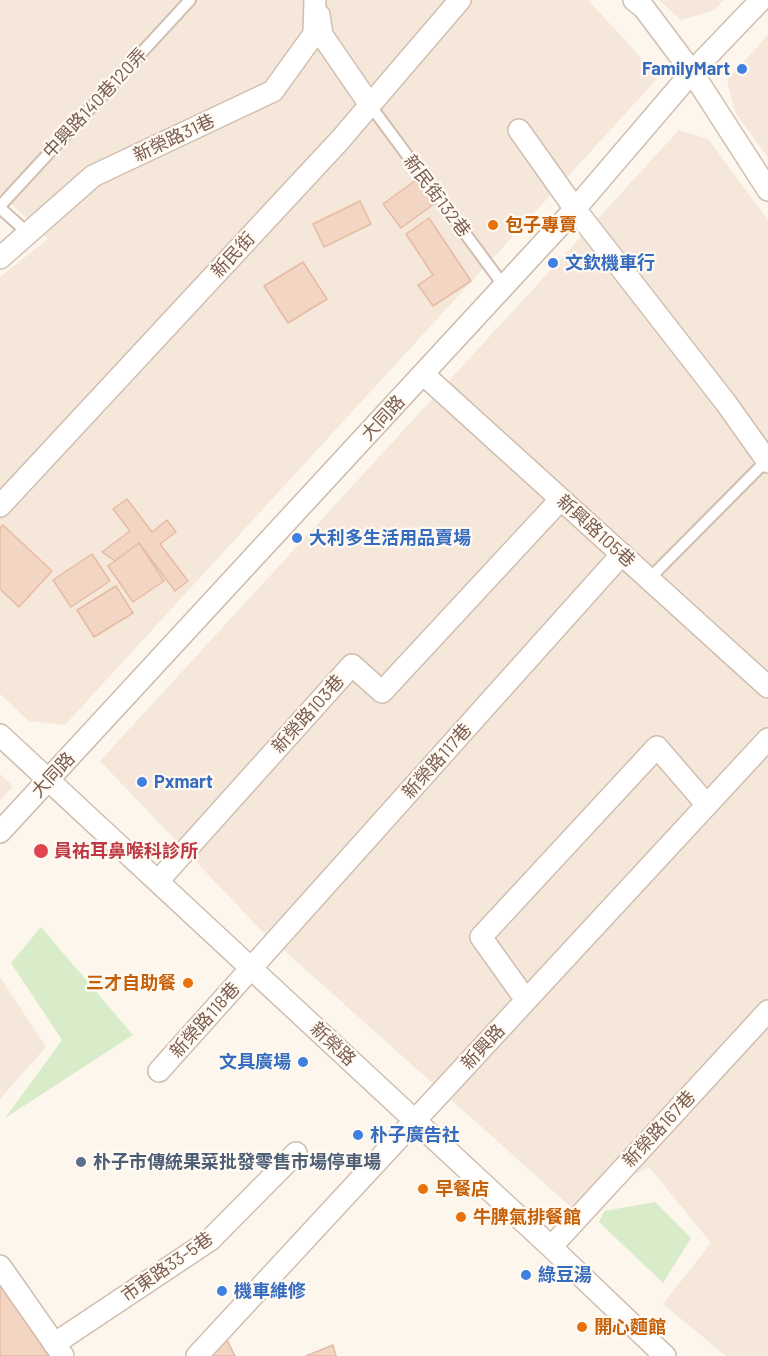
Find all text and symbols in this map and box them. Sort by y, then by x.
street label: 中興路140巷120弄 [39,44,151,162]
place label: FamilyMart [642,58,730,80]
marker: FamilyMart [735,62,749,76]
street label: 新榮路31巷 [130,110,218,166]
street label: 新民街132巷 [399,151,475,241]
place label: 包子專賣 [505,214,577,236]
marker: 包子專賣 [486,218,500,232]
street label: 新民街 [207,228,259,282]
place label: 文欽機車行 [565,252,655,274]
marker: 文欽機車行 [546,256,560,270]
street label: 大同路 [357,391,409,445]
street label: 新興路105巷 [552,490,640,572]
place label: 大利多生活用品賣場 [309,527,471,549]
marker: 大利多生活用品賣場 [290,531,304,545]
street label: 新榮路103巷 [267,670,349,758]
street label: 新榮路117巷 [398,719,476,803]
street label: 大同路 [27,748,79,802]
place label: Pxmart [154,771,213,793]
marker: Pxmart [135,775,149,789]
place label: 員祐耳鼻喉科診所 [54,840,198,862]
marker: 員祐耳鼻喉科診所 [32,842,50,860]
place label: 三才自助餐 [86,972,176,994]
marker: 三才自助餐 [181,976,195,990]
street label: 新榮路118巷 [166,978,244,1062]
street label: 新榮路 [306,1018,360,1070]
street label: 新興路 [457,1020,509,1074]
place label: 文具廣場 [219,1051,291,1073]
marker: 文具廣場 [296,1055,310,1069]
street label: 新榮路167巷 [618,1086,700,1172]
place label: 朴子廣告社 [370,1124,460,1146]
marker: 朴子廣告社 [351,1128,365,1142]
place label: 朴子市傳統果菜批發零售市場停車場 [93,1151,381,1173]
marker: 朴子市傳統果菜批發零售市場停車場 [74,1155,88,1169]
place label: 早餐店 [435,1178,489,1200]
marker: 早餐店 [416,1182,430,1196]
place label: 牛脾氣排餐館 [473,1206,581,1228]
marker: 牛脾氣排餐館 [454,1210,468,1224]
street label: 市東路33-5巷 [117,1228,217,1306]
place label: 綠豆湯 [538,1264,592,1286]
marker: 綠豆湯 [519,1268,533,1282]
place label: 機車維修 [234,1280,306,1302]
marker: 機車維修 [215,1284,229,1298]
place label: 開心麵館 [594,1316,666,1338]
marker: 開心麵館 [575,1320,589,1334]

